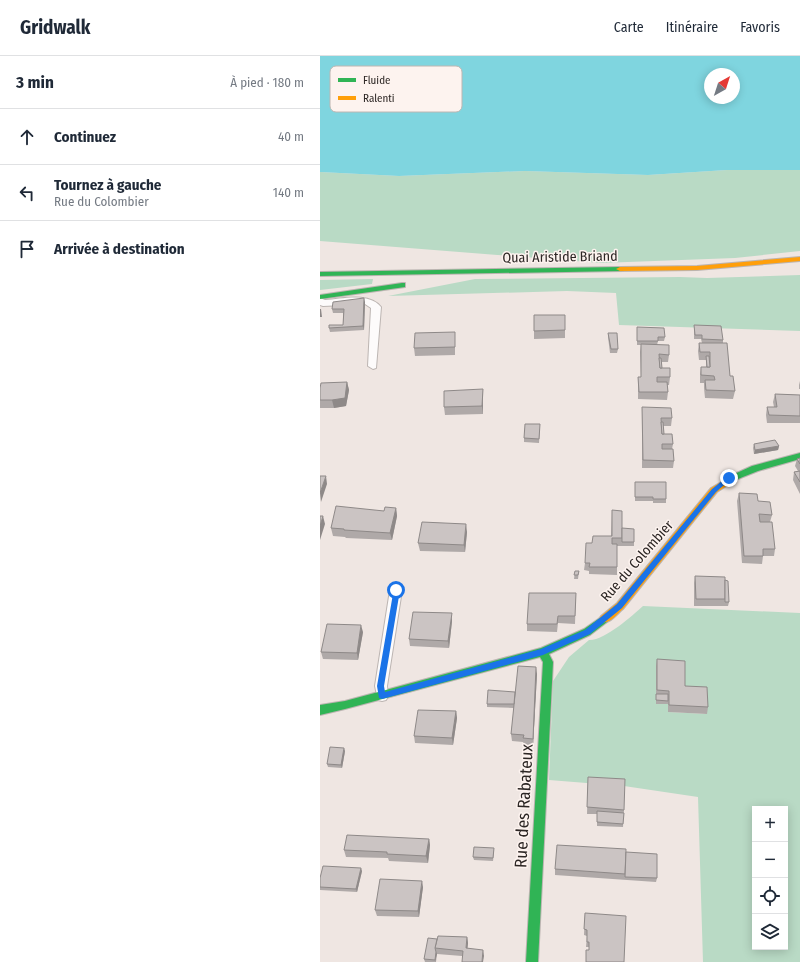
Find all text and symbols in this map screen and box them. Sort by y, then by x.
text: Gridwalk [20,16,90,39]
text: Carte [614,19,644,36]
text: Itinéraire [666,19,718,36]
text: Favoris [740,19,780,36]
legend [330,66,462,112]
north arrow [704,68,740,104]
text: 3 min [16,72,54,93]
text: Fluide [363,74,390,87]
text: À pied · 180 m [230,75,304,90]
text: Ralenti [363,92,395,105]
icon: ahead [16,126,38,148]
text: Continuez [54,128,116,146]
text: 40 m [278,129,304,144]
text: Tournez à gauche [54,176,161,194]
icon: left [16,182,38,204]
text: 140 m [273,185,304,200]
text: Rue du Colombier [54,194,149,209]
icon: arrive [16,238,38,260]
text: Arrivée à destination [54,240,185,258]
street label: Quai Aristide Briand [502,247,618,267]
route end [720,469,738,487]
street label: Rue du Colombier [597,517,677,605]
route start [387,581,405,599]
street label: Rue des Rabateux [510,743,538,868]
map controls [752,806,788,950]
button: + [752,806,788,842]
button: − [752,842,788,878]
button: locate [752,878,788,914]
button: layers [752,914,788,950]

